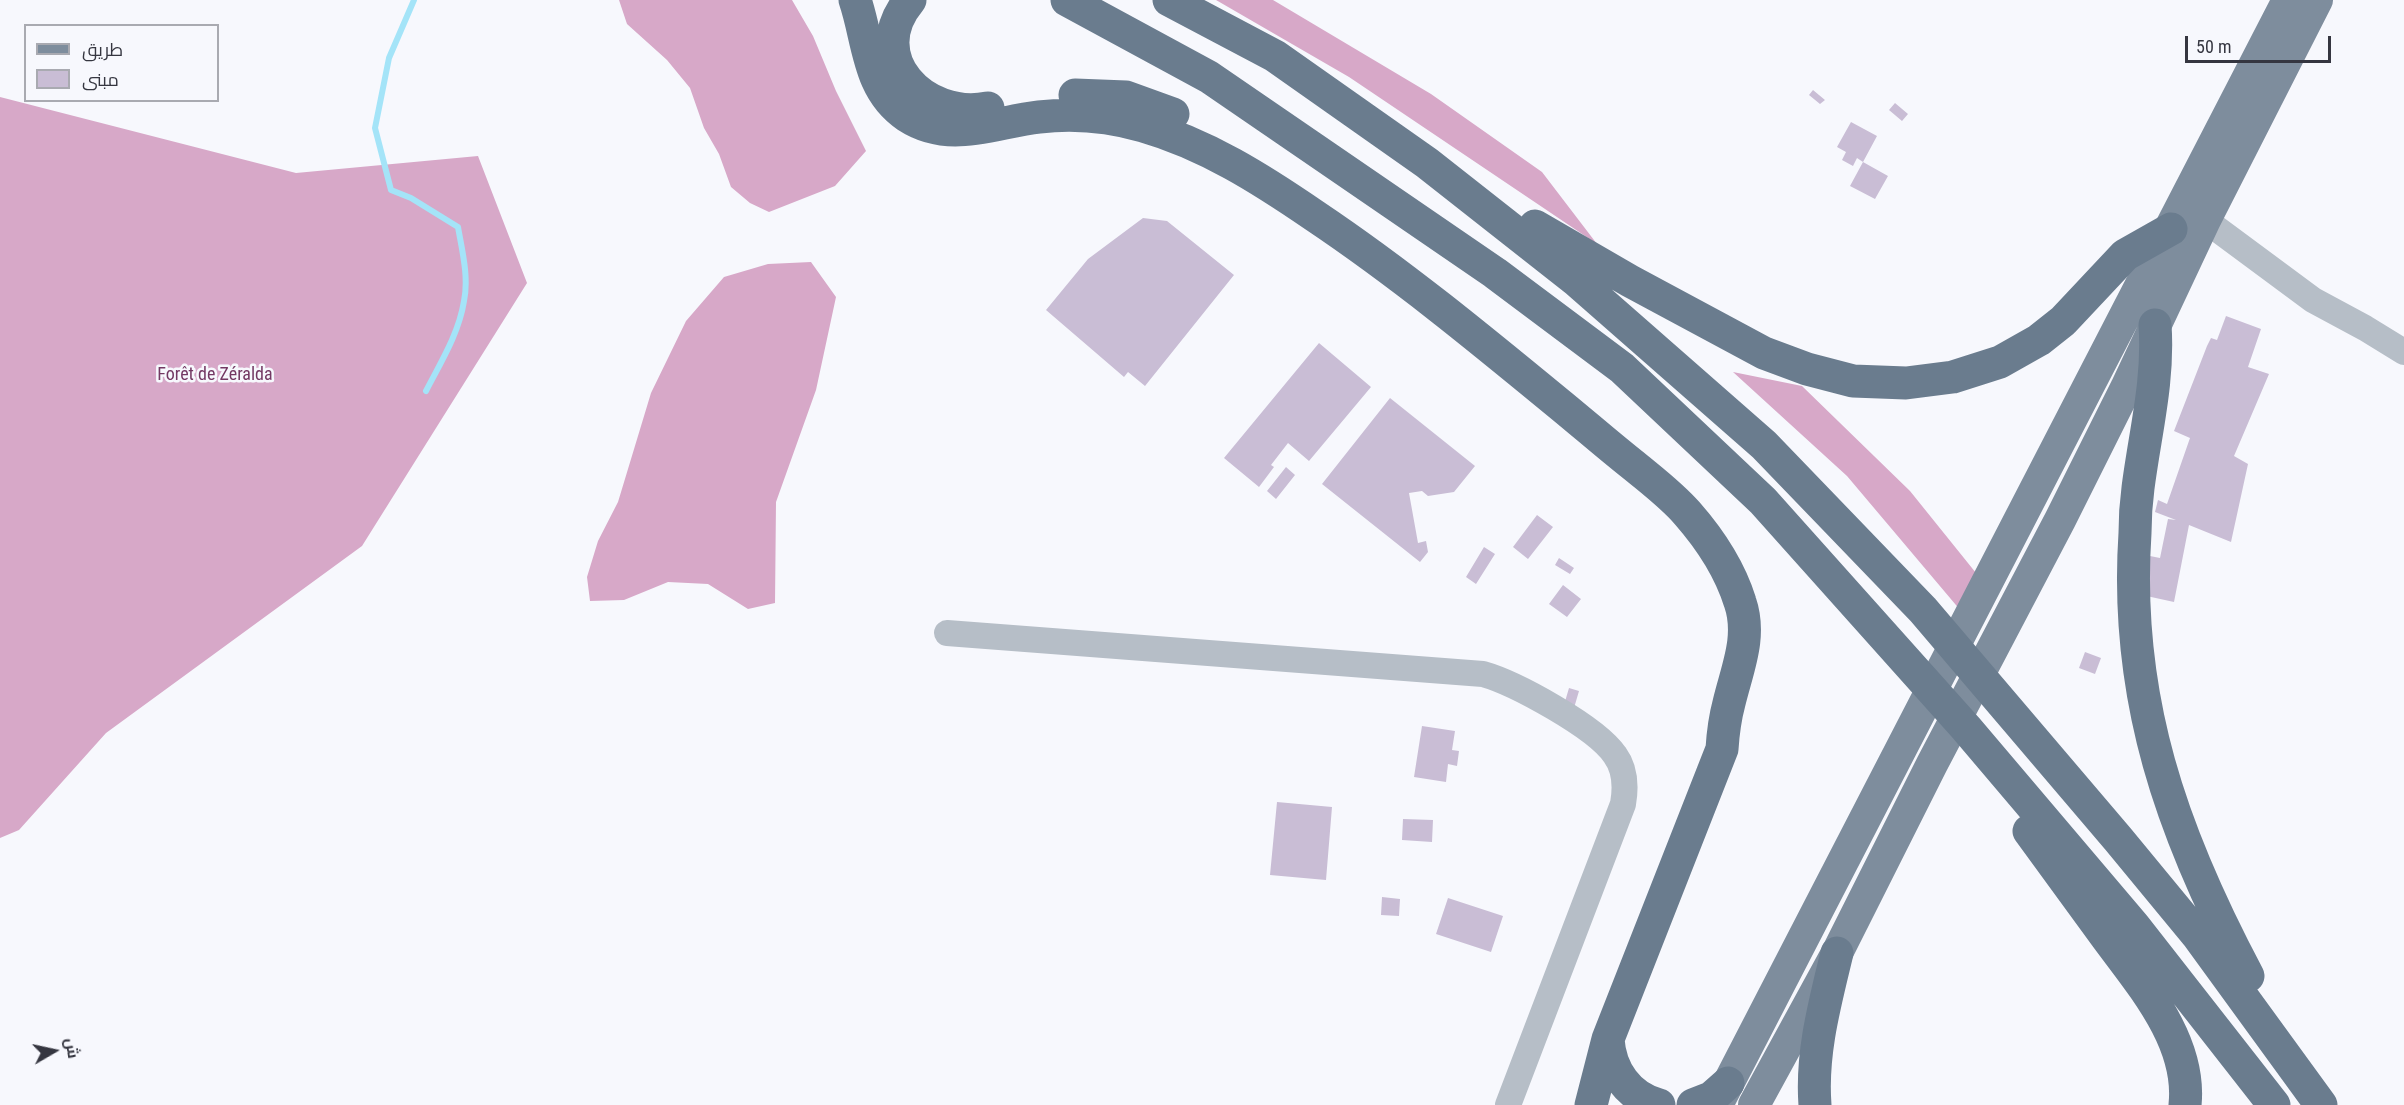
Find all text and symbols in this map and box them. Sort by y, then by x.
legend [24,24,219,102]
scale bar [2188,24,2334,62]
text: 50 m [2196,36,2231,57]
text: طريق [82,39,123,60]
text: مبنى [82,69,119,90]
park label: Forêt de Zéralda [157,364,273,386]
north arrow [24,1021,84,1081]
text: ش [61,1036,83,1060]

